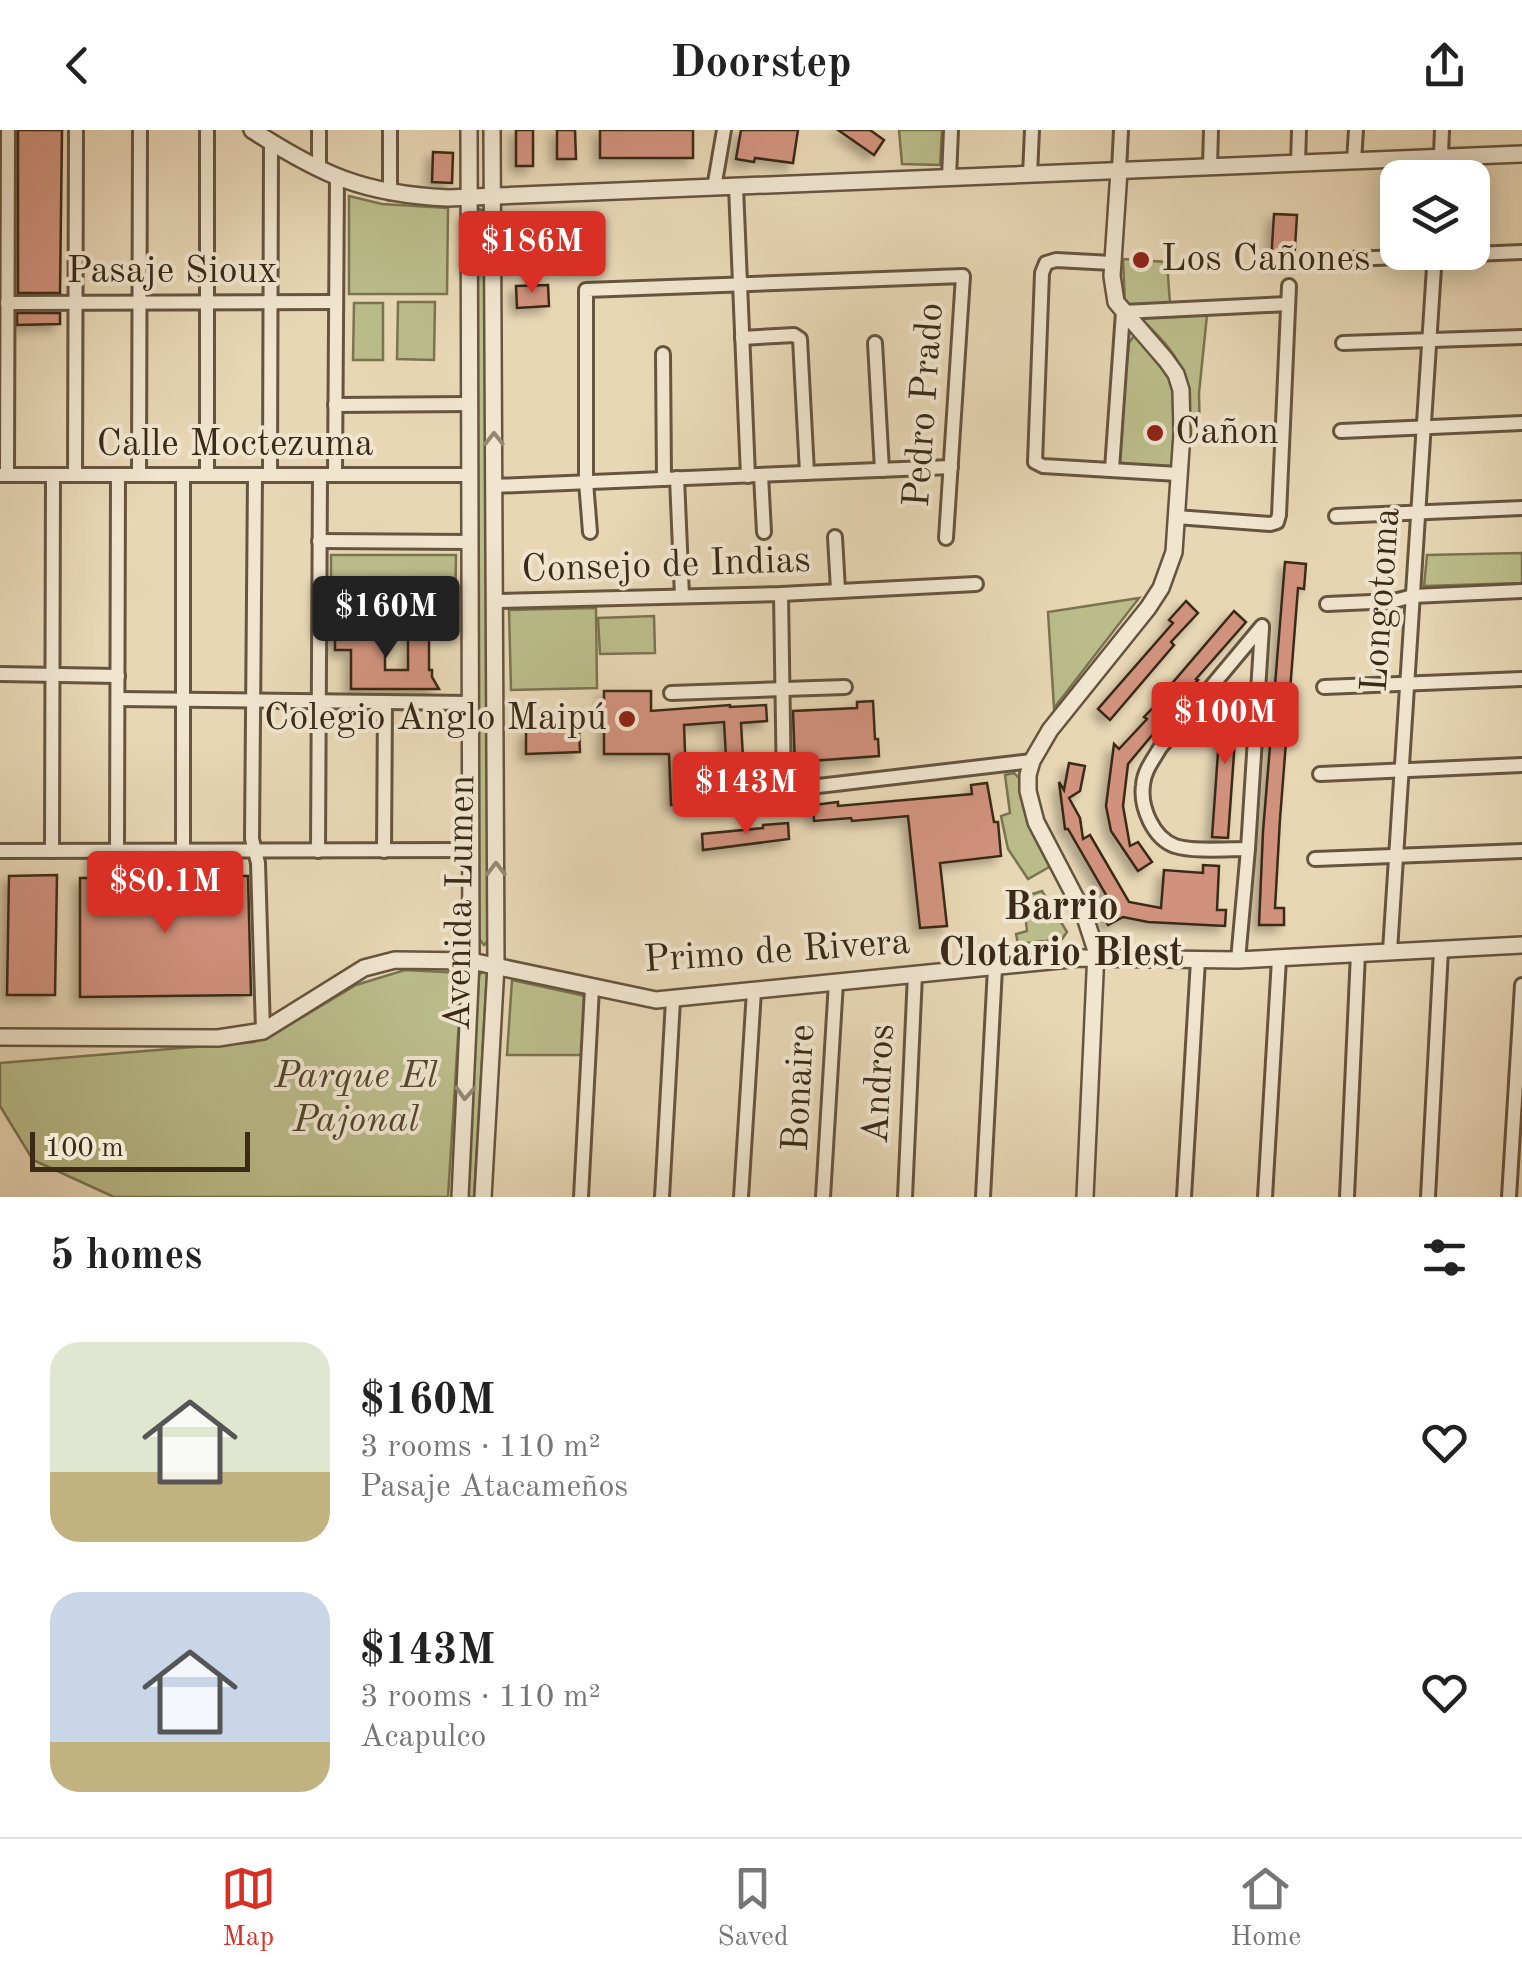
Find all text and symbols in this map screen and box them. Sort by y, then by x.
icon: back [50,38,105,93]
icon: share [1417,38,1472,93]
text: Doorstep [670,42,852,87]
map controls [1380,160,1490,270]
button: layers [1380,160,1490,270]
pin: $186M [462,211,602,296]
text: $186M [481,227,583,259]
place label: Los Cañones [1161,241,1371,279]
marker: Los Cañones [1130,249,1152,271]
street label: Pasaje Sioux [66,253,278,291]
street label: Pedro Prado [899,301,951,509]
place label: Cañon [1175,414,1279,452]
marker: Cañon [1144,422,1166,444]
street label: Calle Moctezuma [97,426,374,464]
one-way arrow [483,431,505,446]
street label: Longotoma [1357,506,1407,694]
street label: Consejo de Indias [521,542,811,590]
pin: $160M [316,576,456,661]
text: $160M [335,592,437,624]
pin: $100M [1155,682,1295,767]
text: $100M [1174,698,1276,730]
place label: Colegio Anglo Maipú [264,700,607,738]
marker: Colegio Anglo Maipú [616,708,638,730]
pin: $143M [676,752,816,837]
text: $143M [695,768,797,800]
street label: Avenida Lumen [440,775,482,1031]
pin: $80.1M [84,851,246,936]
one-way arrow [485,860,507,876]
text: $80.1M [109,867,221,899]
district label: Barrio Clotario Blest [938,889,1184,975]
street label: Primo de Rivera [643,924,912,980]
street label: Bonaire [778,1023,822,1153]
street label: Andros [858,1023,902,1145]
park label: Parque El Pajonal [273,1058,438,1140]
one-way arrow [455,1086,476,1102]
scale bar [30,1127,250,1172]
text: 100 m [45,1135,124,1163]
icon: filters [1417,1230,1472,1285]
text: 5 homes [50,1236,202,1278]
text: $160M [360,1381,495,1423]
icon: home [130,1382,250,1502]
icon: heart [1417,1415,1472,1470]
text: 3 rooms · 110 m² [360,1432,601,1464]
text: Pasaje Atacameños [360,1472,628,1504]
text: $143M [360,1631,495,1673]
icon: home [130,1632,250,1752]
icon: heart [1417,1665,1472,1720]
text: 3 rooms · 110 m² [360,1682,601,1714]
text: Acapulco [360,1722,486,1754]
tab: Map [221,1861,276,1956]
tab: Saved [717,1861,789,1956]
tab: Home [1230,1861,1301,1956]

